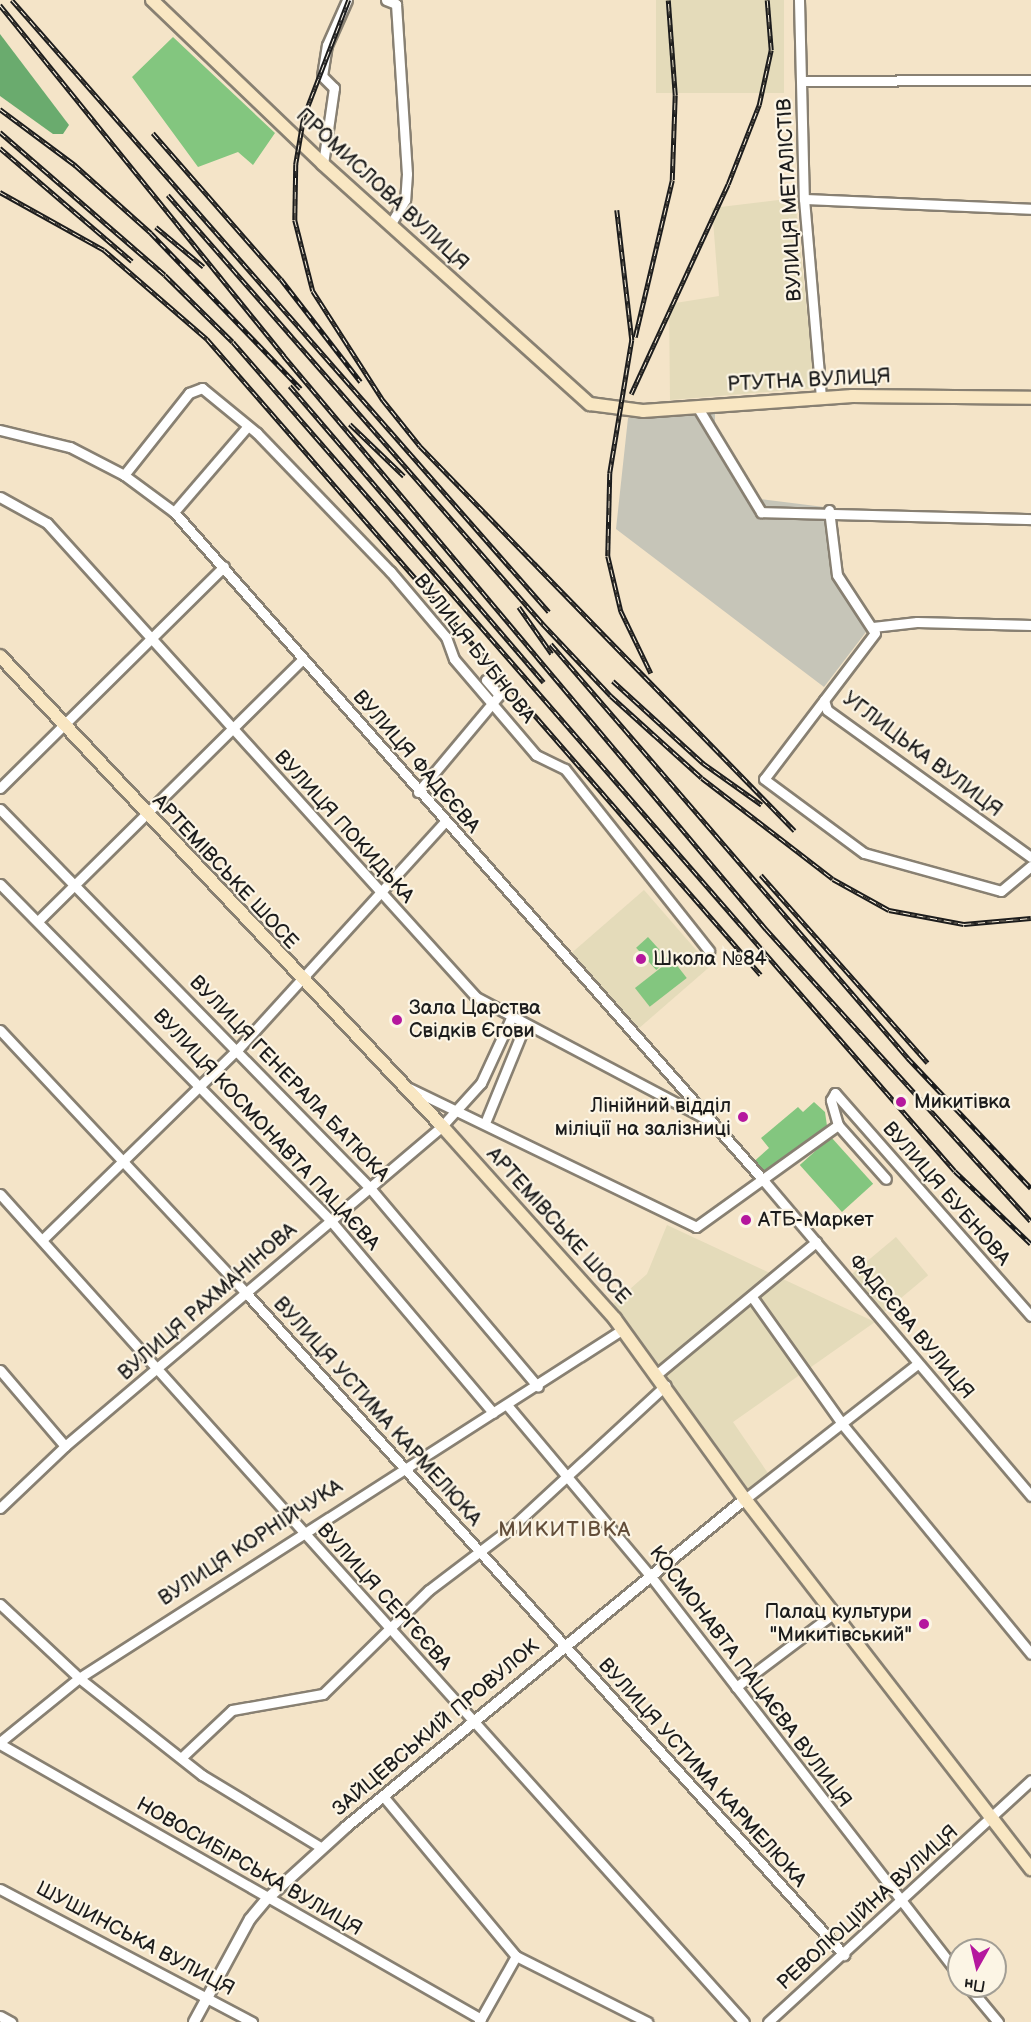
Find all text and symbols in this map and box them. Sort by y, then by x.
street label: ВУЛИЦЯ МЕТАЛІСТІВ [773,98,807,302]
street label: ПРОМИСЛОВА ВУЛИЦЯ [291,104,473,276]
street label: РТУТНА ВУЛИЦЯ [727,365,891,397]
street label: ВУЛИЦЯ БУБНОВА [408,570,540,728]
street label: ВУЛИЦЯ ФАДЄЄВА [347,686,485,838]
street label: УГЛИЦЬКА ВУЛИЦЯ [838,687,1006,823]
street label: ВУЛИЦЯ ПОКИДЬКА [269,746,419,908]
street label: АРТЕМІВСЬКЕ ШОСЕ [147,790,303,954]
place label: Школа №84 [653,947,767,971]
marker: Школа №84 [634,952,648,966]
street label: ВУЛИЦЯ ГЕНЕРАЛА БАТЮКА [184,971,394,1187]
place label: Зала Царства Свідків Єгови [409,996,541,1043]
street label: ВУЛИЦЯ КОСМОНАВТА ПАЦАЄВА [148,1004,384,1256]
marker: Зала Царства Свідків Єгови [390,1013,404,1027]
place label: Микитівка [914,1090,1010,1114]
marker: Микитівка [892,1093,910,1111]
place label: Лінійний відділ міліції на залізниці [555,1094,731,1141]
marker: Лінійний відділ міліції на залізниці [736,1110,750,1124]
street label: ВУЛИЦЯ БУБНОВА [877,1117,1015,1271]
street label: АРТЕМІВСЬКЕ ШОСЕ [481,1143,635,1309]
place label: АТБ-Маркет [758,1208,874,1232]
marker: АТБ-Маркет [739,1213,753,1227]
street label: ВУЛИЦЯ РАХМАНІНОВА [114,1218,302,1386]
street label: ФАДЄЄВА ВУЛИЦЯ [843,1250,979,1404]
street label: ВУЛИЦЯ УСТИМА КАРМЕЛЮКА [268,1293,486,1531]
street label: ВУЛИЦЯ КОРНІЙЧУКА [155,1475,347,1611]
district label: МИКИТІВКА [498,1517,632,1543]
street label: ВУЛИЦЯ СЕРГЄЄВА [312,1519,456,1675]
street label: КОСМОНАВТА ПАЦАЄВА ВУЛИЦЯ [644,1541,856,1813]
place label: Палац культури "Микитівський" [765,1600,912,1647]
marker: Палац культури "Микитівський" [917,1617,931,1631]
street label: ЗАЙЦЕВСЬКИЙ ПРОВУЛОК [328,1635,544,1821]
street label: ВУЛИЦЯ УСТИМА КАРМЕЛЮКА [593,1654,811,1892]
street label: НОВОСИБІРСЬКА ВУЛИЦЯ [132,1792,366,1942]
street label: РЕВОЛЮЦІЙНА ВУЛИЦЯ [772,1820,964,1996]
street label: ШУШИНСЬКА ВУЛИЦЯ [32,1876,238,2002]
north arrow [947,1938,1007,1998]
text: Пн [963,1973,987,1995]

